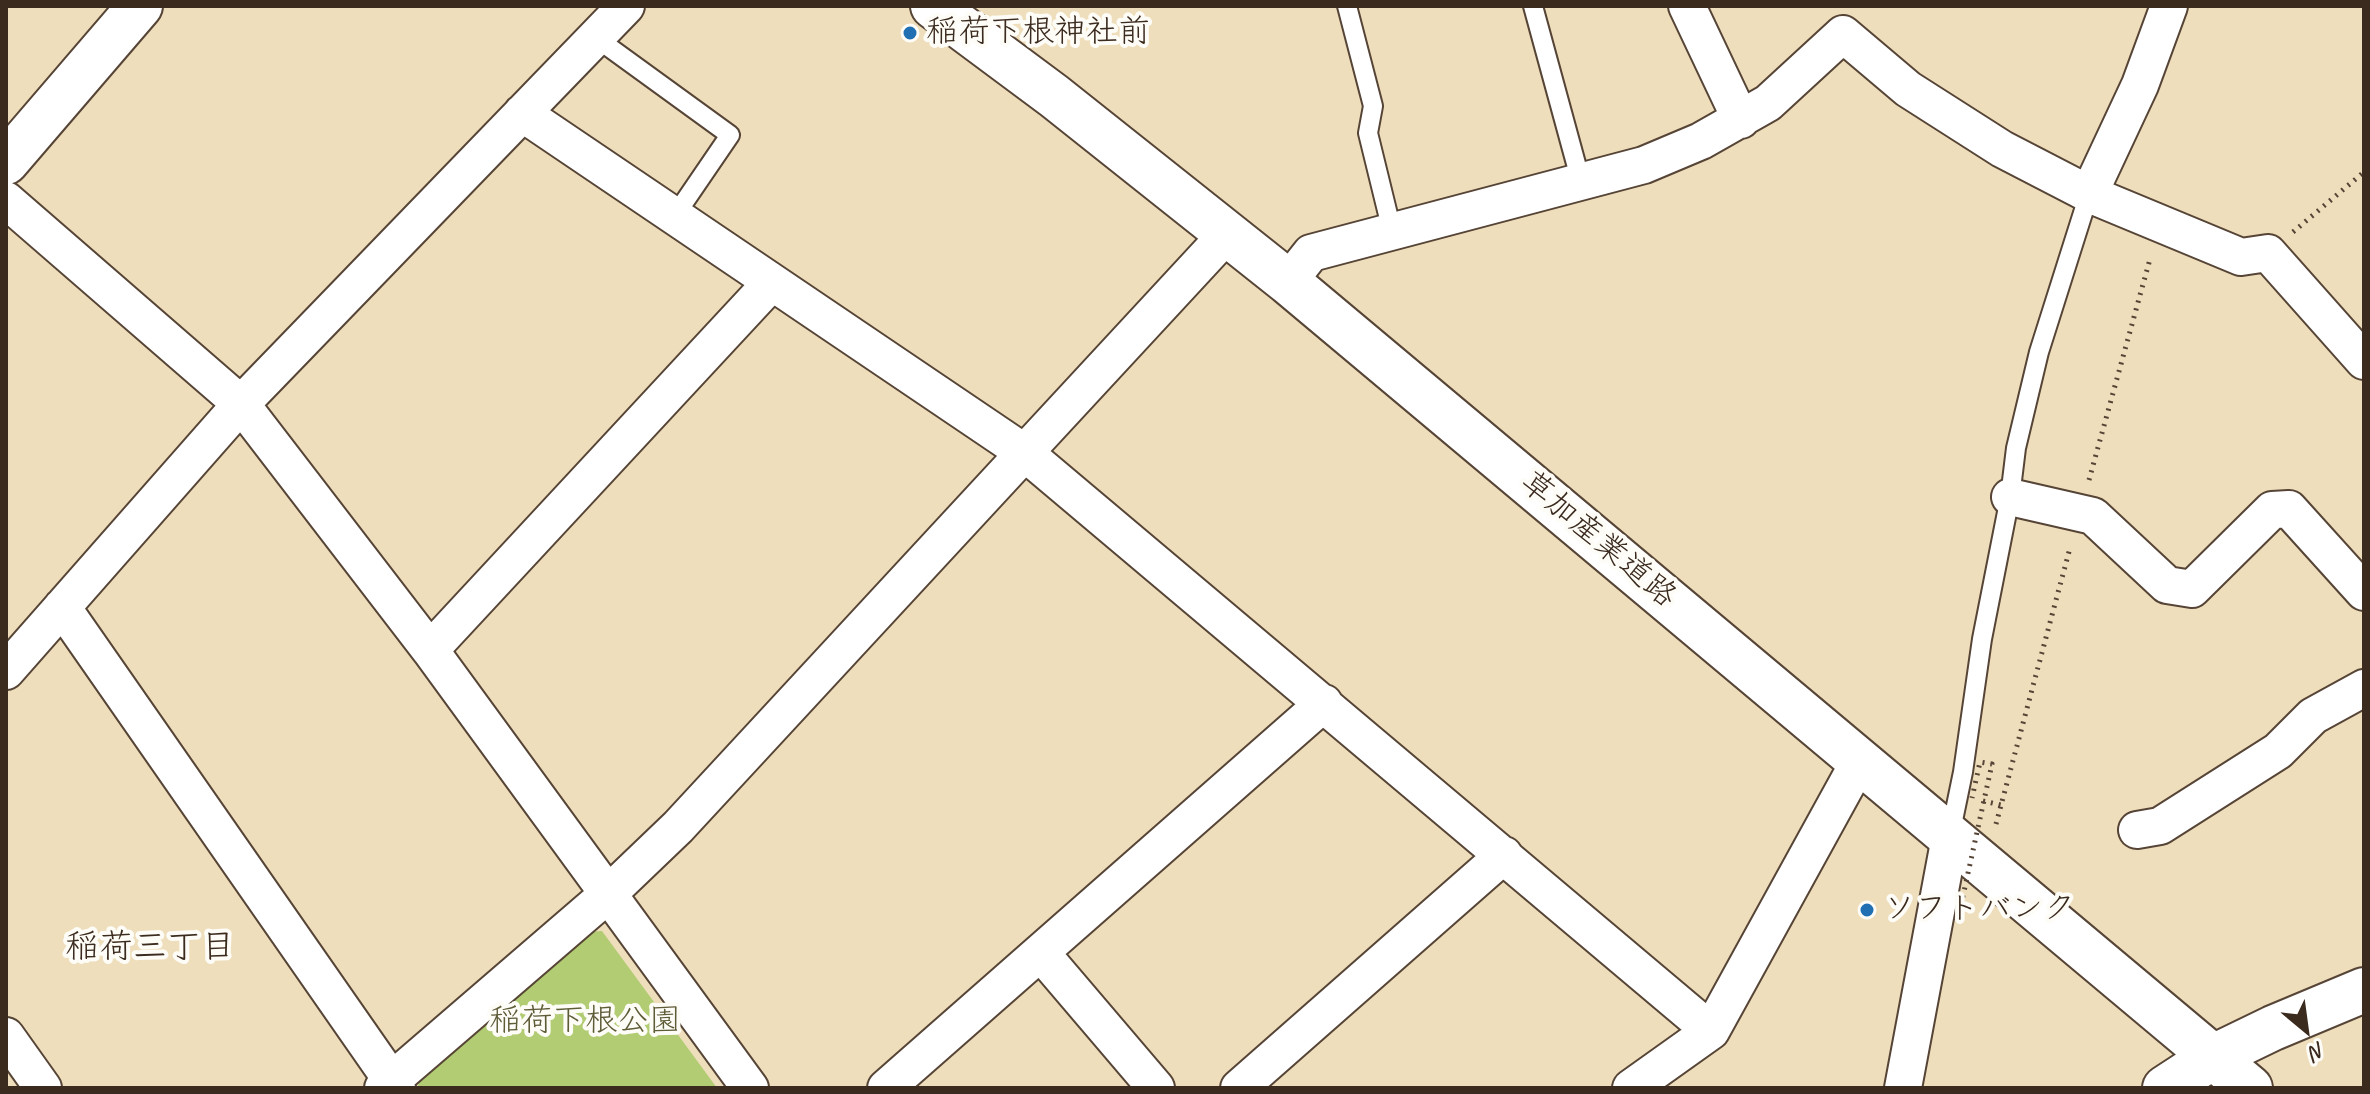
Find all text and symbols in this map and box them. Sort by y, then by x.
place label: 稲荷下根神社前 [926,14,1150,52]
marker: 稲荷下根神社前 [901,24,919,42]
street label: 草加産業道路 [1512,464,1684,616]
place label: ソフトバンク [1883,891,2075,929]
marker: ソフトバンク [1858,901,1876,919]
district label: 稲荷三丁目 [65,928,235,968]
north arrow [2266,990,2346,1070]
park label: 稲荷下根公園 [489,1003,681,1041]
text: N [2305,1035,2330,1067]

